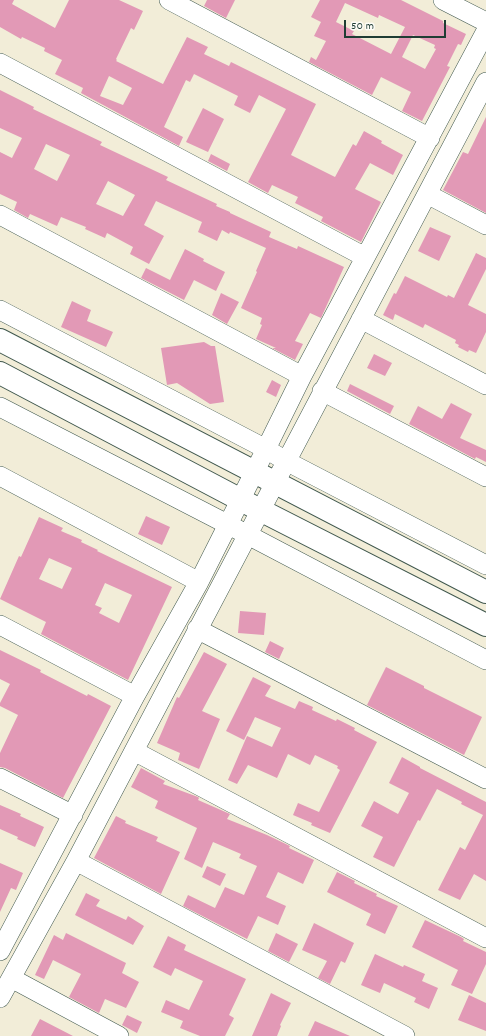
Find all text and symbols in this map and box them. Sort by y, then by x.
scale bar [346,12,448,38]
text: 50 m [351,18,374,35]

